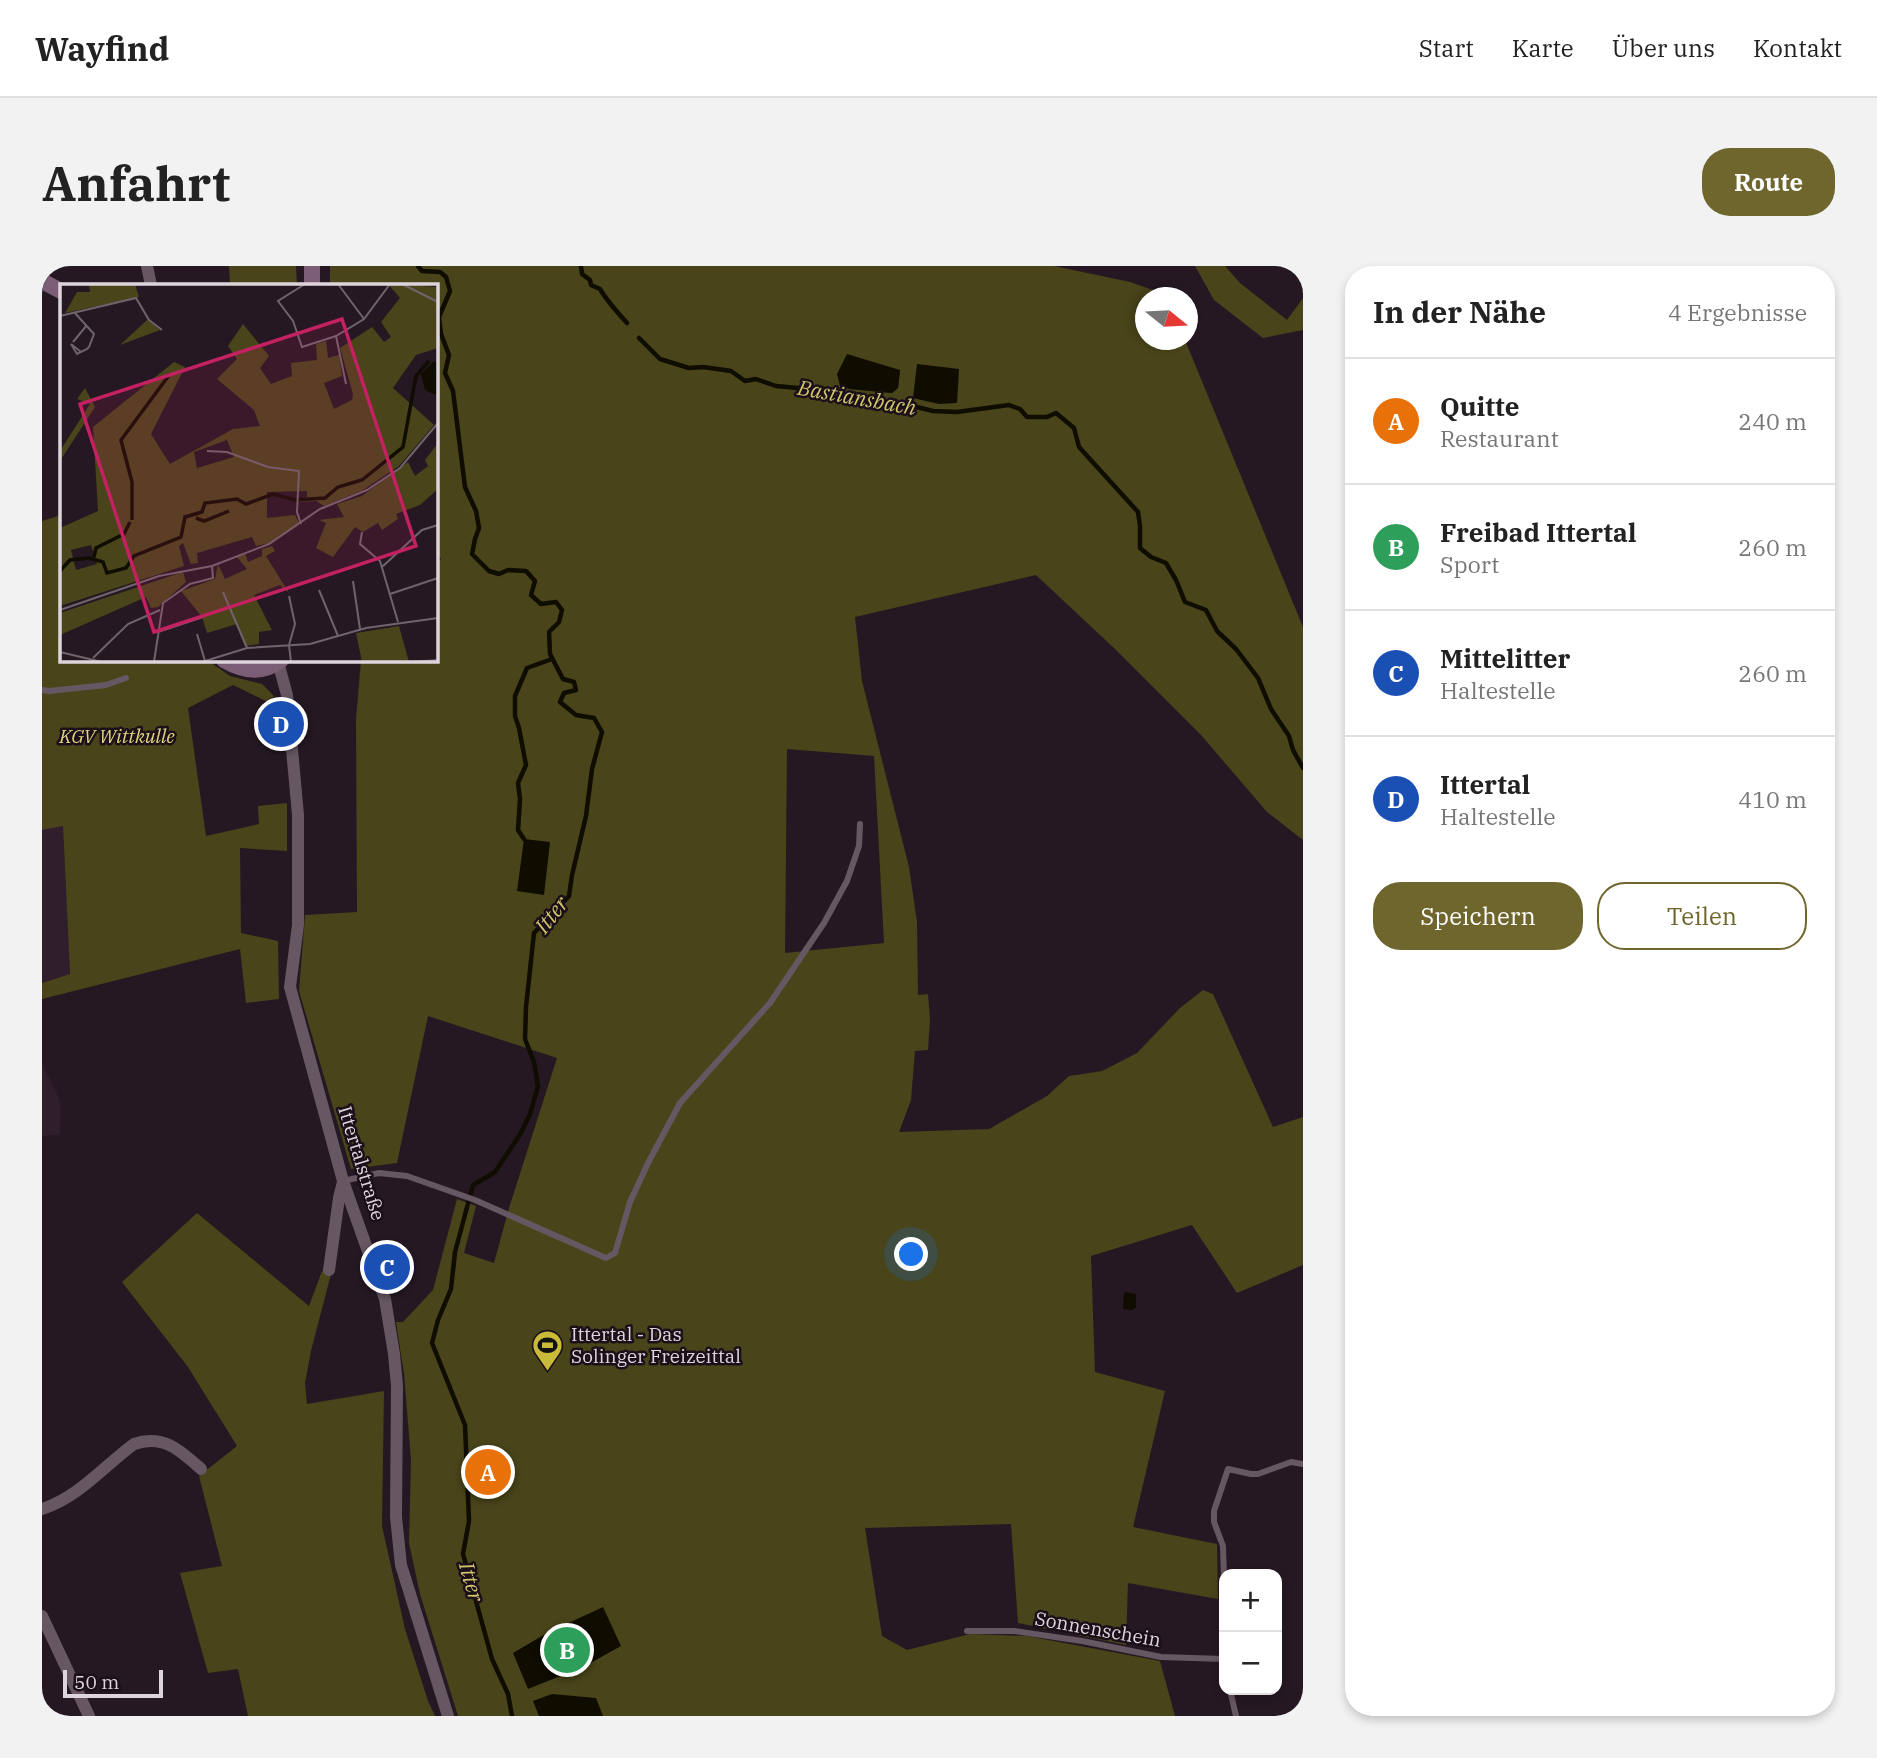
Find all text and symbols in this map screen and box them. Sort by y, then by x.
text: Wayfind [35,27,169,70]
text: Start [1419,32,1474,64]
text: Karte [1512,32,1574,64]
text: Über uns [1612,32,1715,64]
text: Kontakt [1753,32,1842,64]
button: Route [1702,148,1835,216]
text: Anfahrt [42,151,230,214]
inset map [60,284,438,662]
north arrow [1135,287,1198,350]
text: In der Nähe [1373,292,1546,331]
text: 4 Ergebnisse [1668,297,1807,327]
water label: Bastiansbach [795,373,919,421]
text: Quitte [1440,389,1519,423]
text: A [1388,406,1404,436]
text: 240 m [1738,406,1807,436]
text: Restaurant [1440,423,1559,453]
text: Freibad Ittertal [1440,515,1636,549]
text: B [1388,532,1404,562]
text: 260 m [1738,532,1807,562]
text: Sport [1440,549,1499,579]
text: Mittelitter [1440,641,1570,675]
text: C [1388,658,1404,688]
text: 260 m [1738,658,1807,688]
text: Haltestelle [1440,675,1556,705]
pin: D [258,698,304,750]
park label: KGV Wittkulle [58,724,175,748]
text: Ittertal [1440,767,1530,801]
text: D [1387,784,1405,814]
text: 410 m [1738,784,1807,814]
text: Haltestelle [1440,801,1556,831]
button: Speichern [1373,882,1583,950]
button: Teilen [1597,882,1807,950]
water label: Itter [527,889,575,939]
street label: Ittertalstraße [333,1103,391,1223]
your location [894,1237,928,1271]
pin: C [364,1241,410,1293]
place label: Ittertal - Das Solinger Freizeittal [571,1322,741,1368]
sports icon: Ittertal - Das Solinger Freizeittal [531,1328,565,1372]
pin: A [465,1446,511,1498]
water label: Itter [453,1558,491,1605]
map controls [1219,1569,1282,1695]
button: + [1219,1569,1282,1632]
street label: Sonnenschein [1033,1606,1163,1652]
pin: B [544,1624,590,1676]
button: − [1219,1632,1282,1695]
scale bar [63,1667,163,1699]
text: 50 m [74,1670,119,1694]

